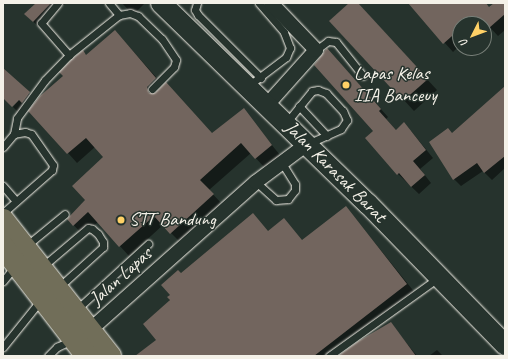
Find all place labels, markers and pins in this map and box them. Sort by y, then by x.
place label: Lapas Kelas IIA Banceuy [354,63,437,107]
marker: Lapas Kelas IIA Banceuy [341,80,351,90]
place label: STT Bandung [129,209,216,231]
marker: STT Bandung [116,215,126,225]

